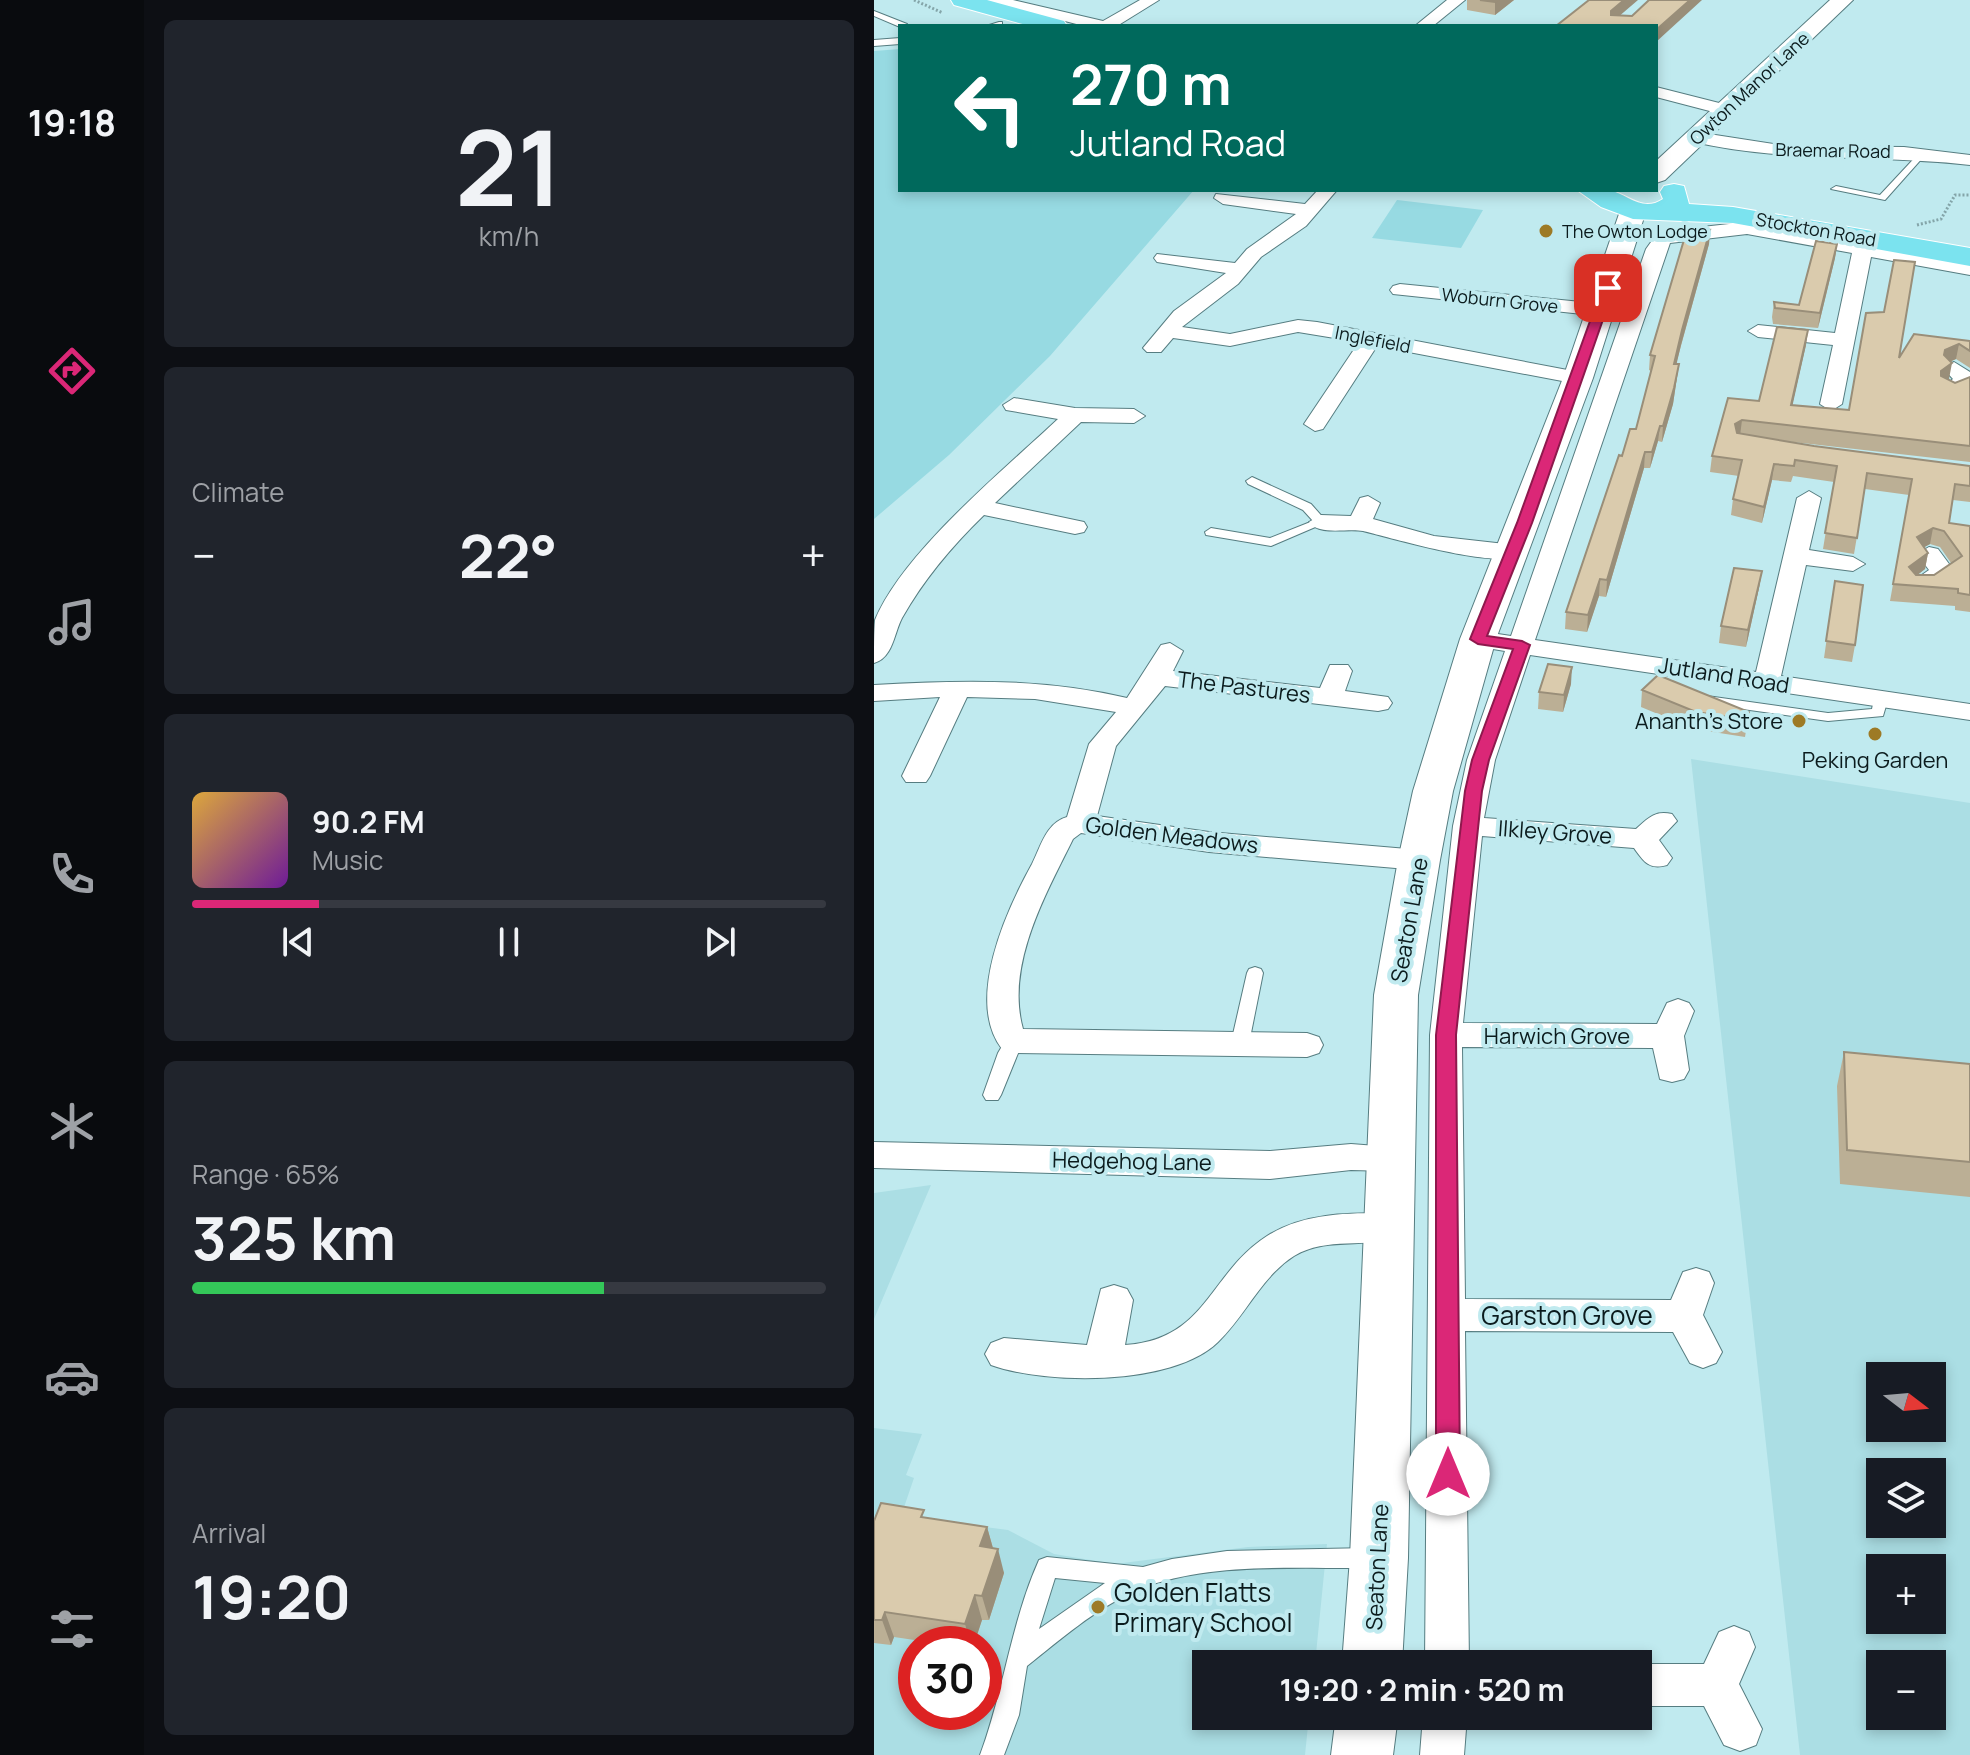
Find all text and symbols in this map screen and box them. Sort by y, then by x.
street label: Owton Manor Lane [1684,26,1814,150]
text: 270 m [1070,45,1232,122]
icon: left [938,56,1042,160]
text: 21 [455,95,563,237]
text: 19:18 [28,98,116,147]
text: Jutland Road [1070,118,1286,167]
street label: Braemar Road [1775,137,1891,163]
street label: Stockton Road [1754,207,1878,251]
text: km/h [479,218,539,254]
place label: The Owton Lodge [1562,219,1708,243]
marker: The Owton Lodge [1537,222,1555,240]
pin [1574,254,1642,322]
icon: arrive [1586,266,1630,310]
street label: Woburn Grove [1440,282,1560,318]
street label: Inglefield [1333,320,1413,358]
icon: directions [44,343,100,399]
text: Climate [192,474,284,510]
text: 22° [459,514,557,596]
text: − [192,525,216,585]
text: + [801,525,826,585]
icon: music [44,594,100,650]
street label: Jutland Road [1656,650,1792,700]
street label: The Pastures [1176,664,1312,710]
place label: Ananth's Store [1635,706,1783,736]
marker: Ananth's Store [1790,712,1808,730]
marker: Peking Garden [1866,725,1884,743]
place label: Peking Garden [1802,745,1948,775]
text: 90.2 FM [312,801,425,842]
street label: Golden Meadows [1084,810,1260,860]
street label: Ilkley Grove [1497,813,1613,851]
text: Music [312,842,383,878]
icon: phone [44,846,100,902]
street label: Seaton Lane [1383,855,1435,985]
icon: previous [276,920,320,964]
icon: pause [487,920,531,964]
icon: next [698,920,742,964]
street label: Harwich Grove [1484,1021,1630,1051]
icon: climate [44,1098,100,1154]
street label: Hedgehog Lane [1052,1145,1212,1177]
text: Range · 65% [192,1156,340,1192]
text: 325 km [192,1196,396,1278]
street label: Garston Grove [1481,1297,1653,1333]
icon: car [44,1349,100,1405]
north arrow [1866,1362,1946,1442]
map controls [1866,1362,1946,1730]
position arrow [1406,1432,1490,1516]
button: layers [1866,1458,1946,1538]
street label: Seaton Lane [1359,1503,1395,1631]
text: Arrival [192,1515,266,1551]
button: + [1866,1554,1946,1634]
text: 19:20 [192,1555,351,1637]
place label: Golden Flatts Primary School [1114,1574,1292,1640]
marker: Golden Flatts Primary School [1089,1598,1107,1616]
icon: filters [44,1601,100,1657]
speed limit sign: 30 [898,1626,1002,1730]
button: − [1866,1650,1946,1730]
text: 19:20 · 2 min · 520 m [1279,1669,1565,1710]

